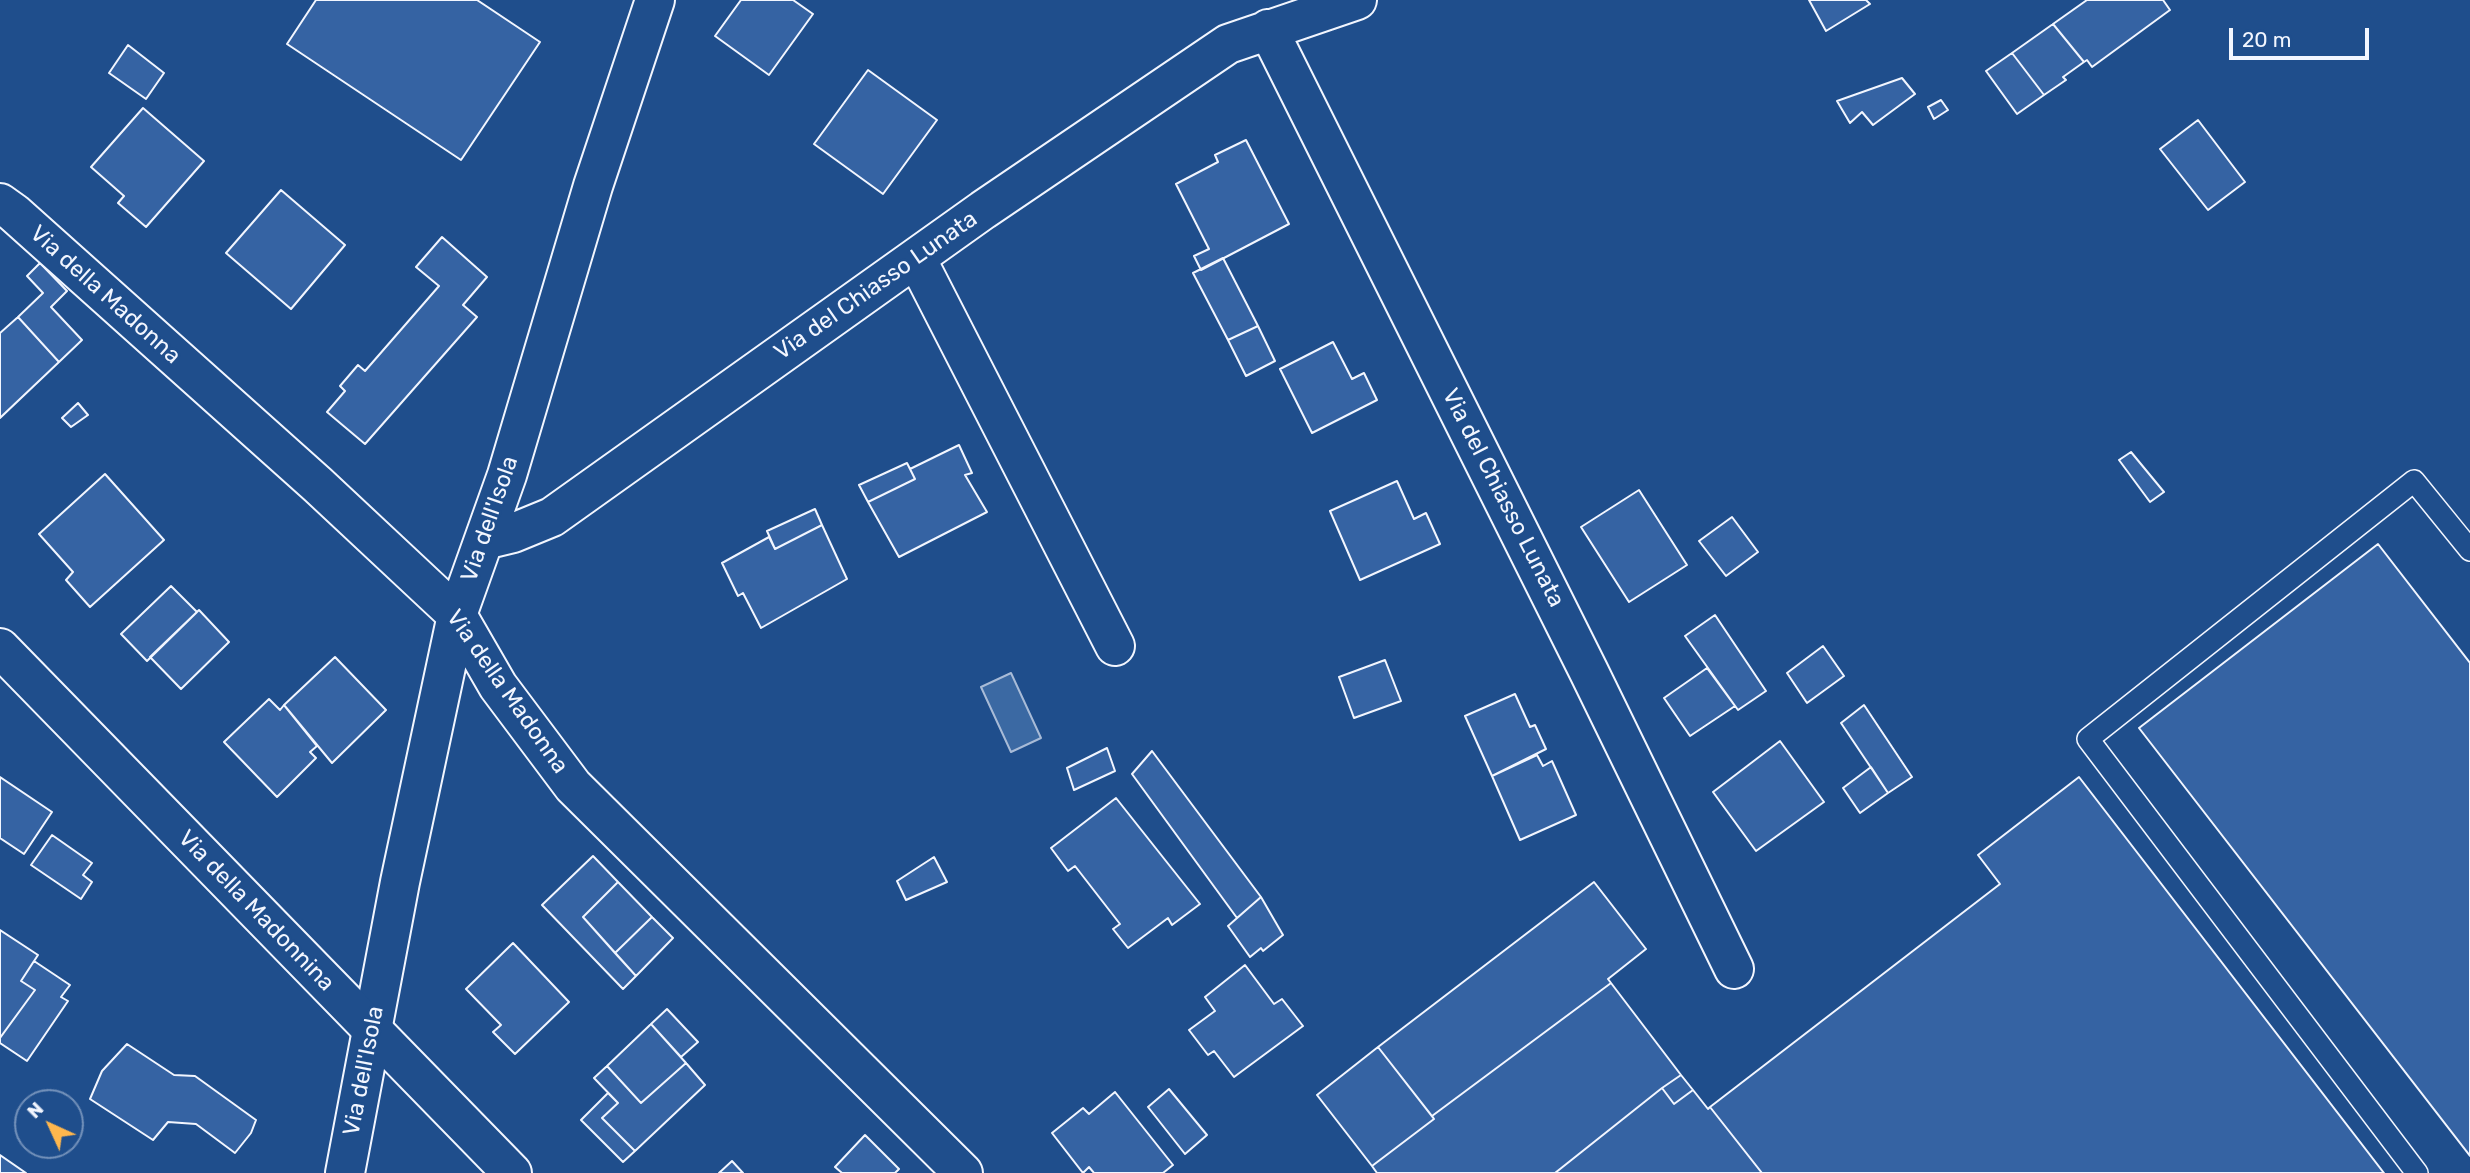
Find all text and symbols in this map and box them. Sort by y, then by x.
scale bar [2232,14,2372,58]
text: 20 m [2242,27,2291,52]
street label: Via del Chiasso Lunata [769,206,983,366]
street label: Via della Madonna [24,220,186,370]
street label: Via del Chiasso Lunata [1436,384,1570,612]
street label: Via dell'Isola [456,453,524,585]
street label: Via della Madonna [440,605,574,779]
street label: Via della Madonnina [172,825,340,997]
street label: Via dell'Isola [338,1004,390,1138]
north arrow [14,1089,84,1159]
text: N [22,1097,48,1123]

